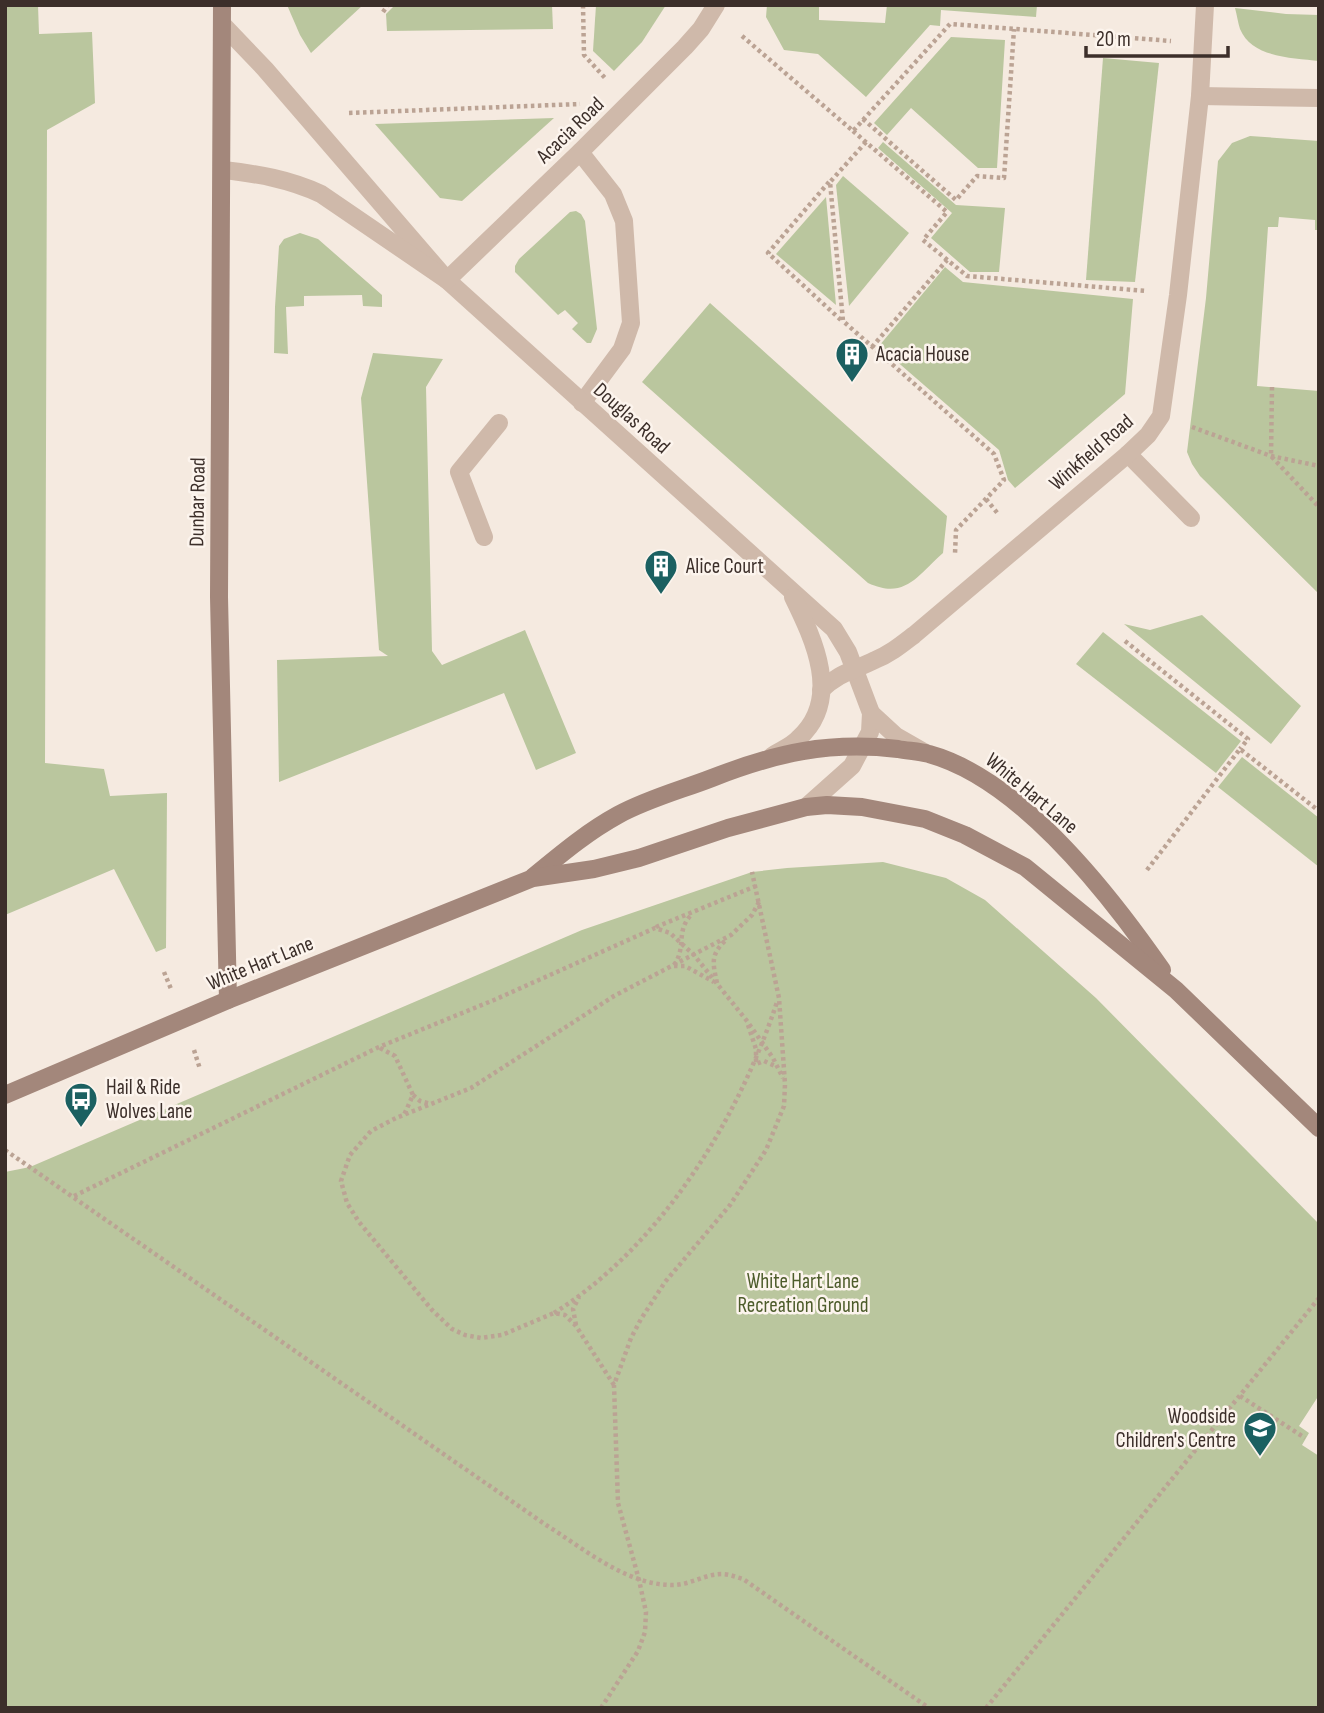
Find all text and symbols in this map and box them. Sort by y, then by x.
scale bar [1086,14,1228,58]
text: 20 m [1096,27,1131,52]
street label: Acacia Road [531,92,609,169]
building icon: Acacia House [833,335,871,384]
place label: Acacia House [875,342,969,367]
street label: Douglas Road [588,378,675,459]
street label: Winkfield Road [1044,409,1138,496]
street label: Dunbar Road [184,457,211,547]
building icon: Alice Court [642,547,680,596]
place label: Alice Court [685,554,764,579]
street label: White Hart Lane [980,748,1083,839]
street label: White Hart Lane [203,931,317,996]
place label: Hail & Ride Wolves Lane [106,1075,193,1124]
bus stop icon: Hail & Ride Wolves Lane [62,1080,100,1129]
park label: White Hart Lane Recreation Ground [737,1269,869,1318]
place label: Woodside Children's Centre [1116,1404,1236,1453]
school or university icon: Woodside Children's Centre [1241,1409,1279,1458]

